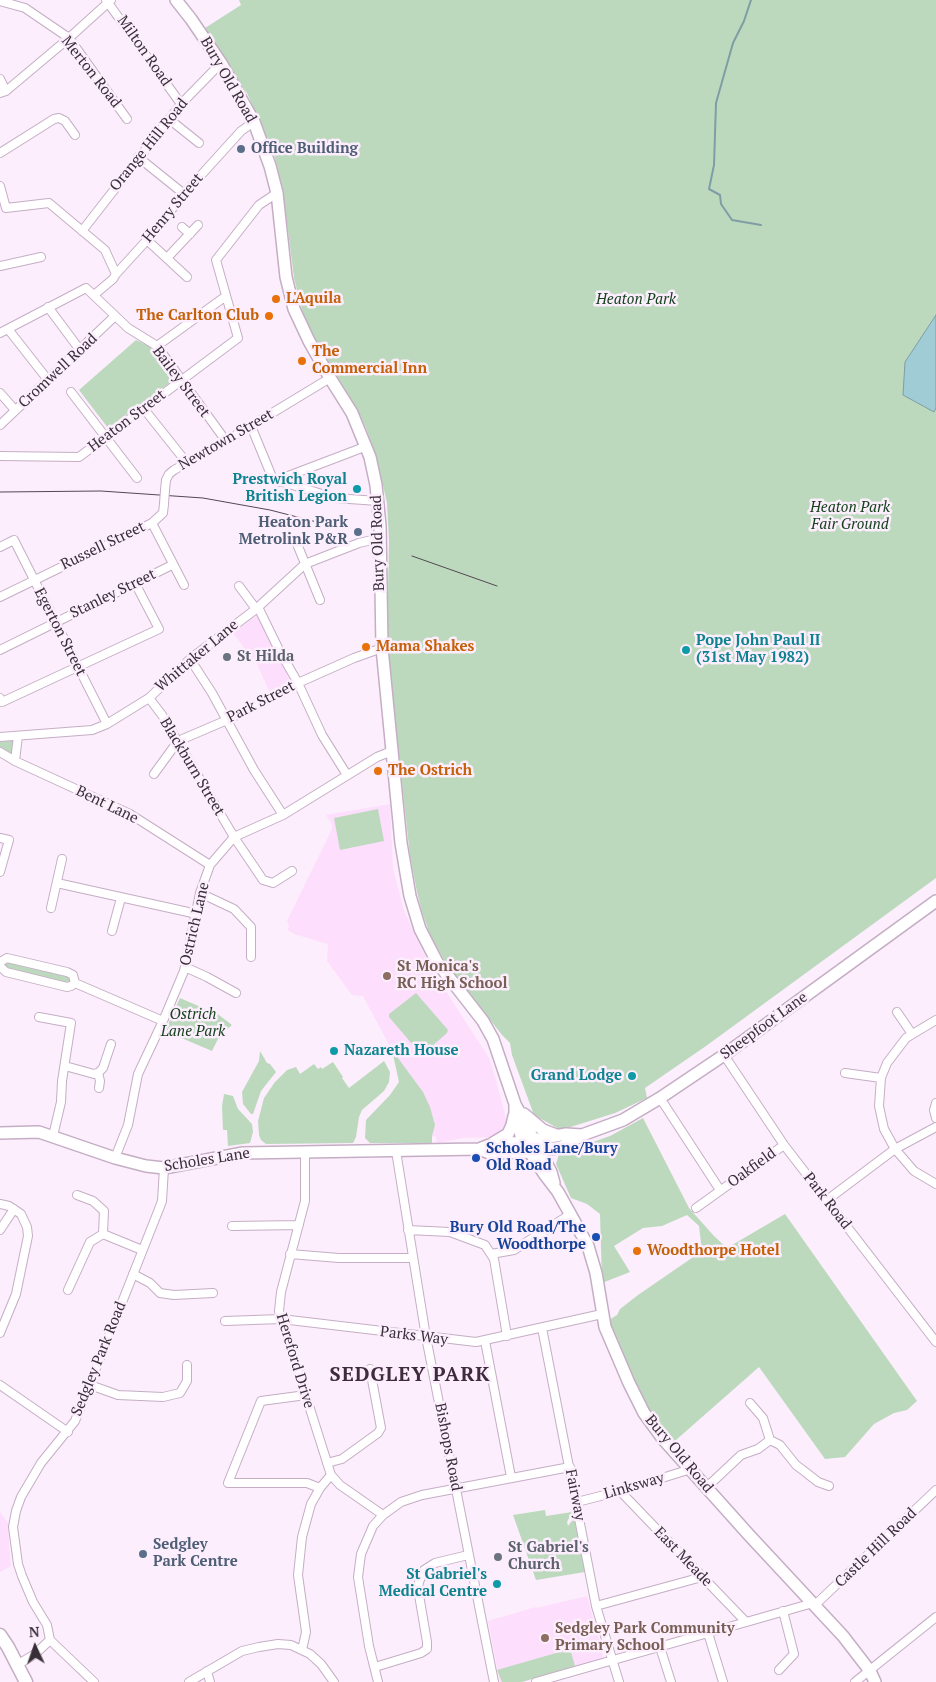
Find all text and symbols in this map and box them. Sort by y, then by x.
street label: Milton Road [113,12,175,90]
street label: Merton Road [57,32,125,112]
street label: Bury Old Road [196,34,260,126]
street label: Orange Hill Road [106,95,192,195]
place label: Office Building [251,140,358,158]
marker: Office Building [235,143,247,155]
street label: Henry Street [139,170,207,246]
place label: L'Aquila [286,290,342,308]
park label: Heaton Park [596,291,676,309]
marker: L'Aquila [270,293,282,305]
place label: The Carlton Club [136,307,259,325]
marker: The Carlton Club [263,310,275,322]
street label: Cromwell Road [15,330,101,412]
street label: Bailey Street [148,343,214,421]
place label: The Commercial Inn [312,343,427,378]
marker: The Commercial Inn [296,355,308,367]
street label: Heaton Street [85,386,169,456]
street label: Newtown Street [175,406,277,474]
place label: Prestwich Royal British Legion [233,471,347,506]
marker: Prestwich Royal British Legion [351,483,363,495]
street label: Bury Old Road [367,495,389,591]
park label: Heaton Park Fair Ground [810,499,890,534]
place label: Heaton Park Metrolink P&R [239,514,348,549]
street label: Russell Street [58,518,148,574]
marker: Heaton Park Metrolink P&R [352,526,364,538]
street label: Stanley Street [67,566,159,622]
street label: Egerton Street [30,585,90,679]
street label: Whittaker Lane [152,616,242,696]
place label: Pope John Paul II (31st May 1982) [696,632,820,667]
place label: Mama Shakes [376,638,474,656]
marker: Mama Shakes [360,641,372,653]
marker: Pope John Paul II (31st May 1982) [680,644,692,656]
place label: St Hilda [237,648,294,666]
marker: St Hilda [221,651,233,663]
street label: Park Street [224,677,298,727]
street label: Blackburn Street [156,715,228,819]
place label: The Ostrich [388,762,472,780]
marker: The Ostrich [372,765,384,777]
street label: Bent Lane [73,782,141,828]
street label: Ostrich Lane [177,880,213,968]
place label: St Monica's RC High School [397,958,507,993]
marker: St Monica's RC High School [381,970,393,982]
street label: Sheepfoot Lane [717,988,811,1064]
park label: Ostrich Lane Park [161,1006,225,1041]
place label: Nazareth House [344,1042,459,1060]
marker: Nazareth House [328,1045,340,1057]
place label: Grand Lodge [531,1067,622,1085]
marker: Grand Lodge [626,1070,638,1082]
place label: Scholes Lane/Bury Old Road [486,1140,618,1175]
street label: Scholes Lane [163,1144,251,1176]
street label: Oakfield [724,1144,780,1192]
marker: Scholes Lane/Bury Old Road [470,1152,482,1164]
street label: Park Road [799,1169,855,1233]
place label: Bury Old Road/The Woodthorpe [450,1219,586,1254]
marker: Bury Old Road/The Woodthorpe [590,1231,602,1243]
place label: Woodthorpe Hotel [647,1242,780,1260]
marker: Woodthorpe Hotel [631,1245,643,1257]
street label: Sedgley Park Road [68,1299,130,1419]
street label: Hereford Drive [272,1311,318,1411]
street label: Parks Way [379,1323,449,1349]
district label: SEDGLEY PARK [328,1363,492,1387]
street label: Bishops Road [431,1401,465,1493]
street label: Bury Old Road [641,1411,717,1497]
street label: Fairway [561,1468,589,1522]
street label: Linksway [602,1469,666,1503]
street label: Castle Hill Road [831,1505,921,1591]
street label: East Meade [650,1523,716,1591]
place label: Sedgley Park Centre [153,1536,238,1571]
place label: St Gabriel's Church [508,1539,589,1574]
marker: Sedgley Park Centre [137,1548,149,1560]
marker: St Gabriel's Church [492,1551,504,1563]
place label: St Gabriel's Medical Centre [379,1566,487,1601]
marker: St Gabriel's Medical Centre [491,1578,503,1590]
place label: Sedgley Park Community Primary School [555,1620,735,1655]
north arrow [10,1622,60,1672]
text: N [28,1622,40,1641]
marker: Sedgley Park Community Primary School [539,1632,551,1644]

